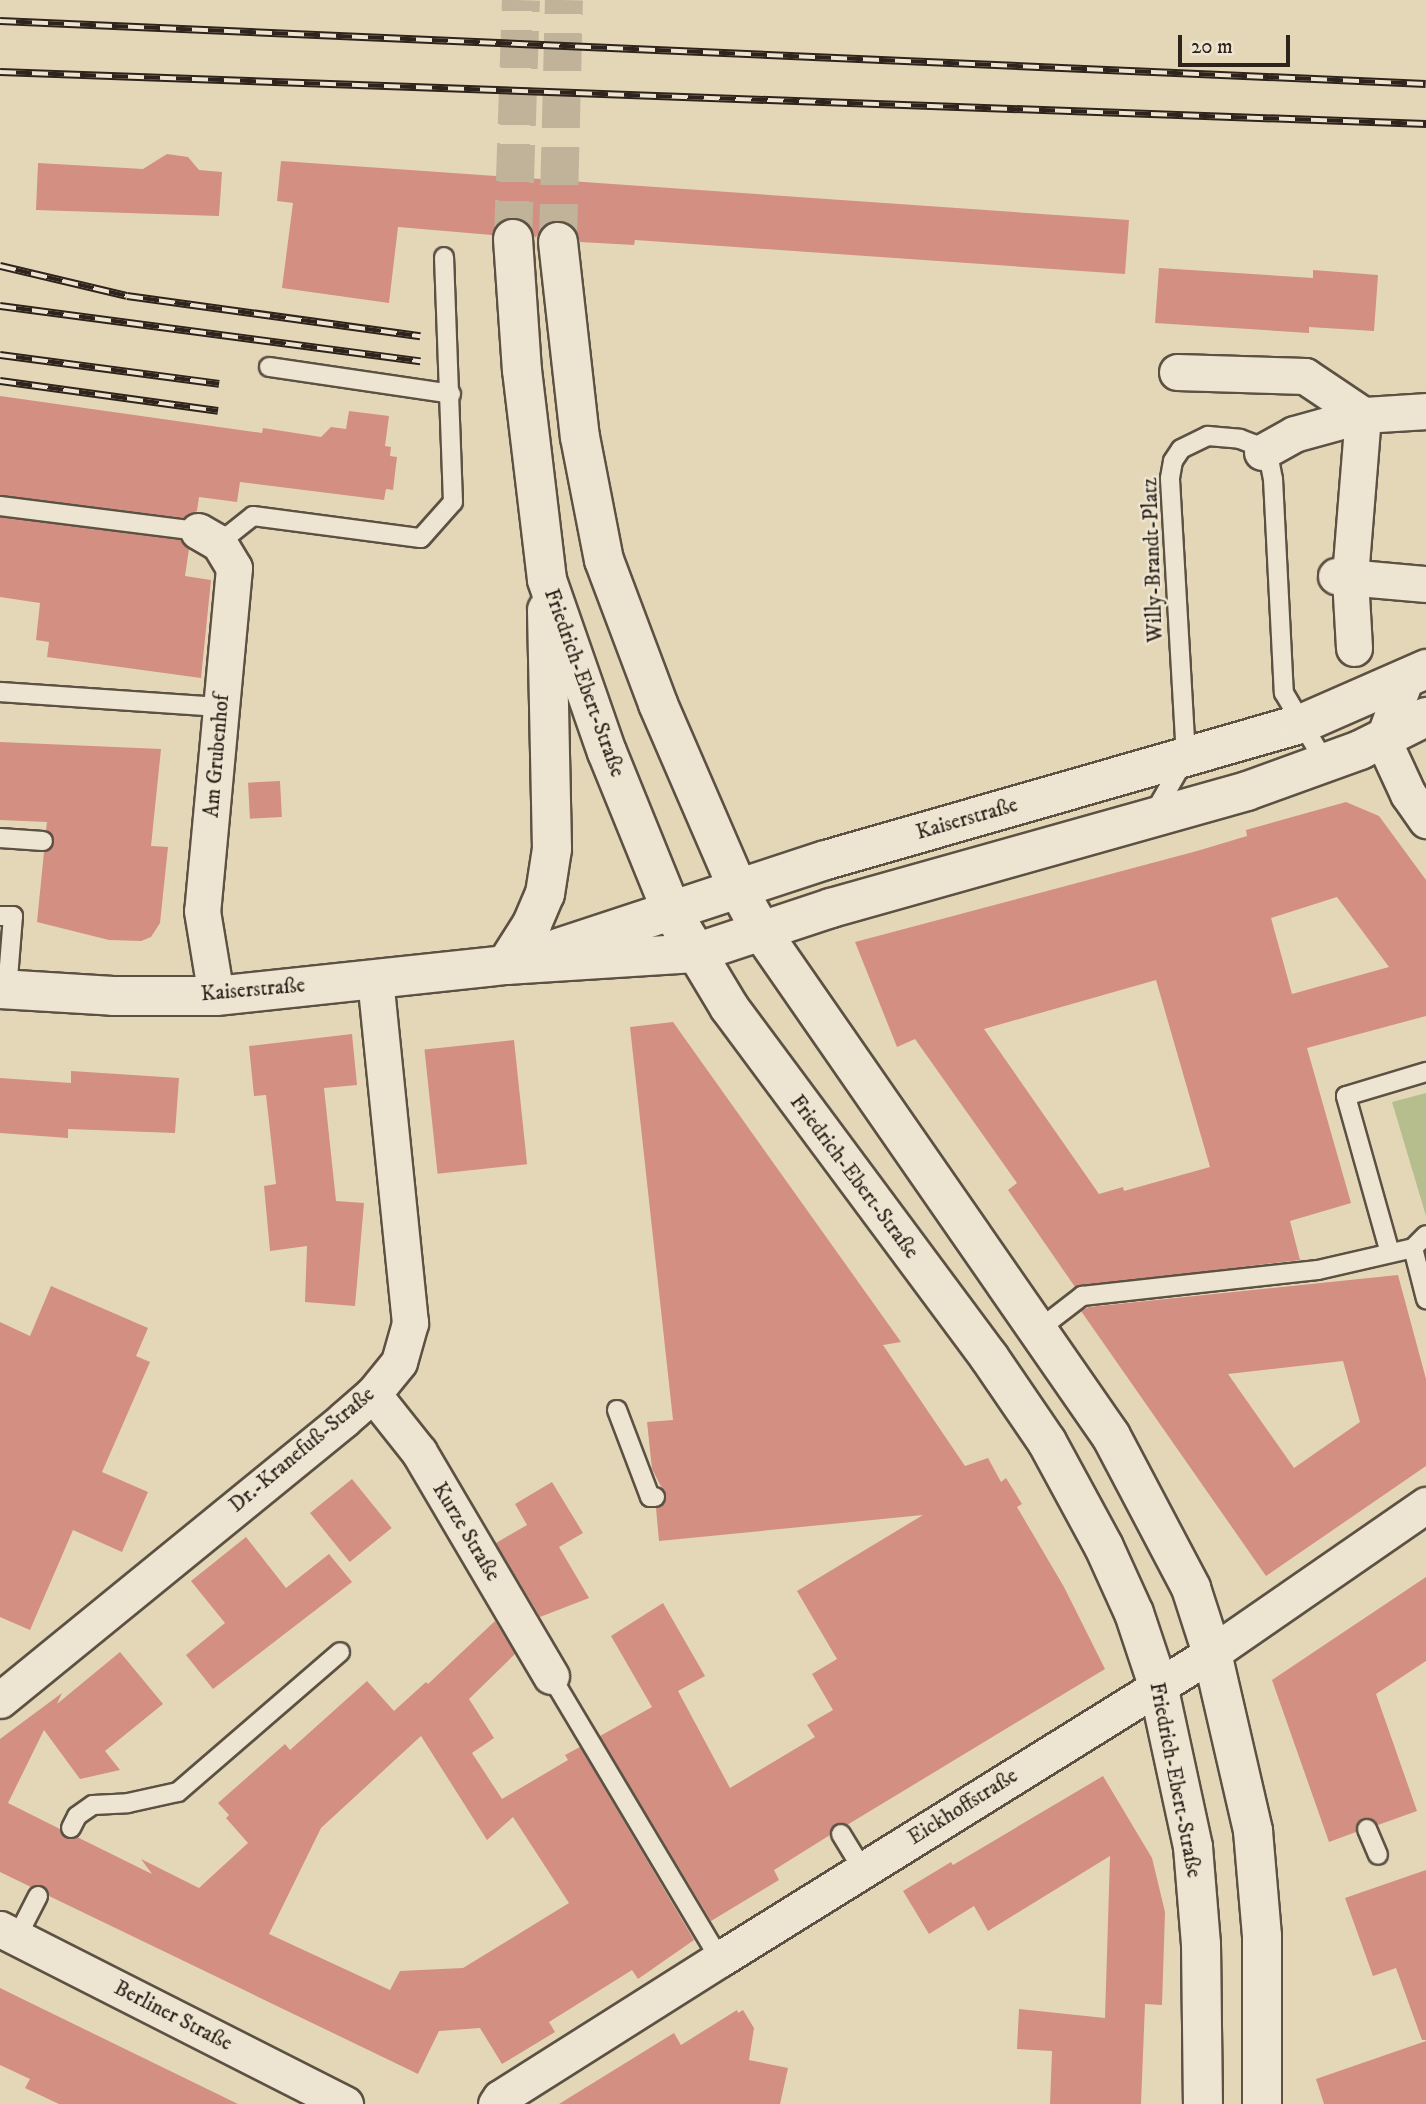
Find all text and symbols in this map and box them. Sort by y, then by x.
scale bar [1181,21,1293,65]
text: 20 m [1191,34,1233,60]
street label: Willy-Brandt-Platz [1138,477,1168,643]
street label: Friedrich-Ebert-Straße [538,585,630,781]
street label: Am Grubenhof [199,693,235,819]
street label: Kaiserstraße [913,792,1021,846]
street label: Kaiserstraße [200,973,306,1007]
street label: Friedrich-Ebert-Straße [784,1090,924,1264]
street label: Dr.-Kranefuß-Straße [224,1382,380,1518]
street label: Kurze Straße [427,1478,505,1586]
street label: Friedrich-Ebert-Straße [1144,1680,1206,1880]
street label: Eickhoffstraße [904,1763,1022,1851]
street label: Berliner Straße [110,1975,236,2057]

